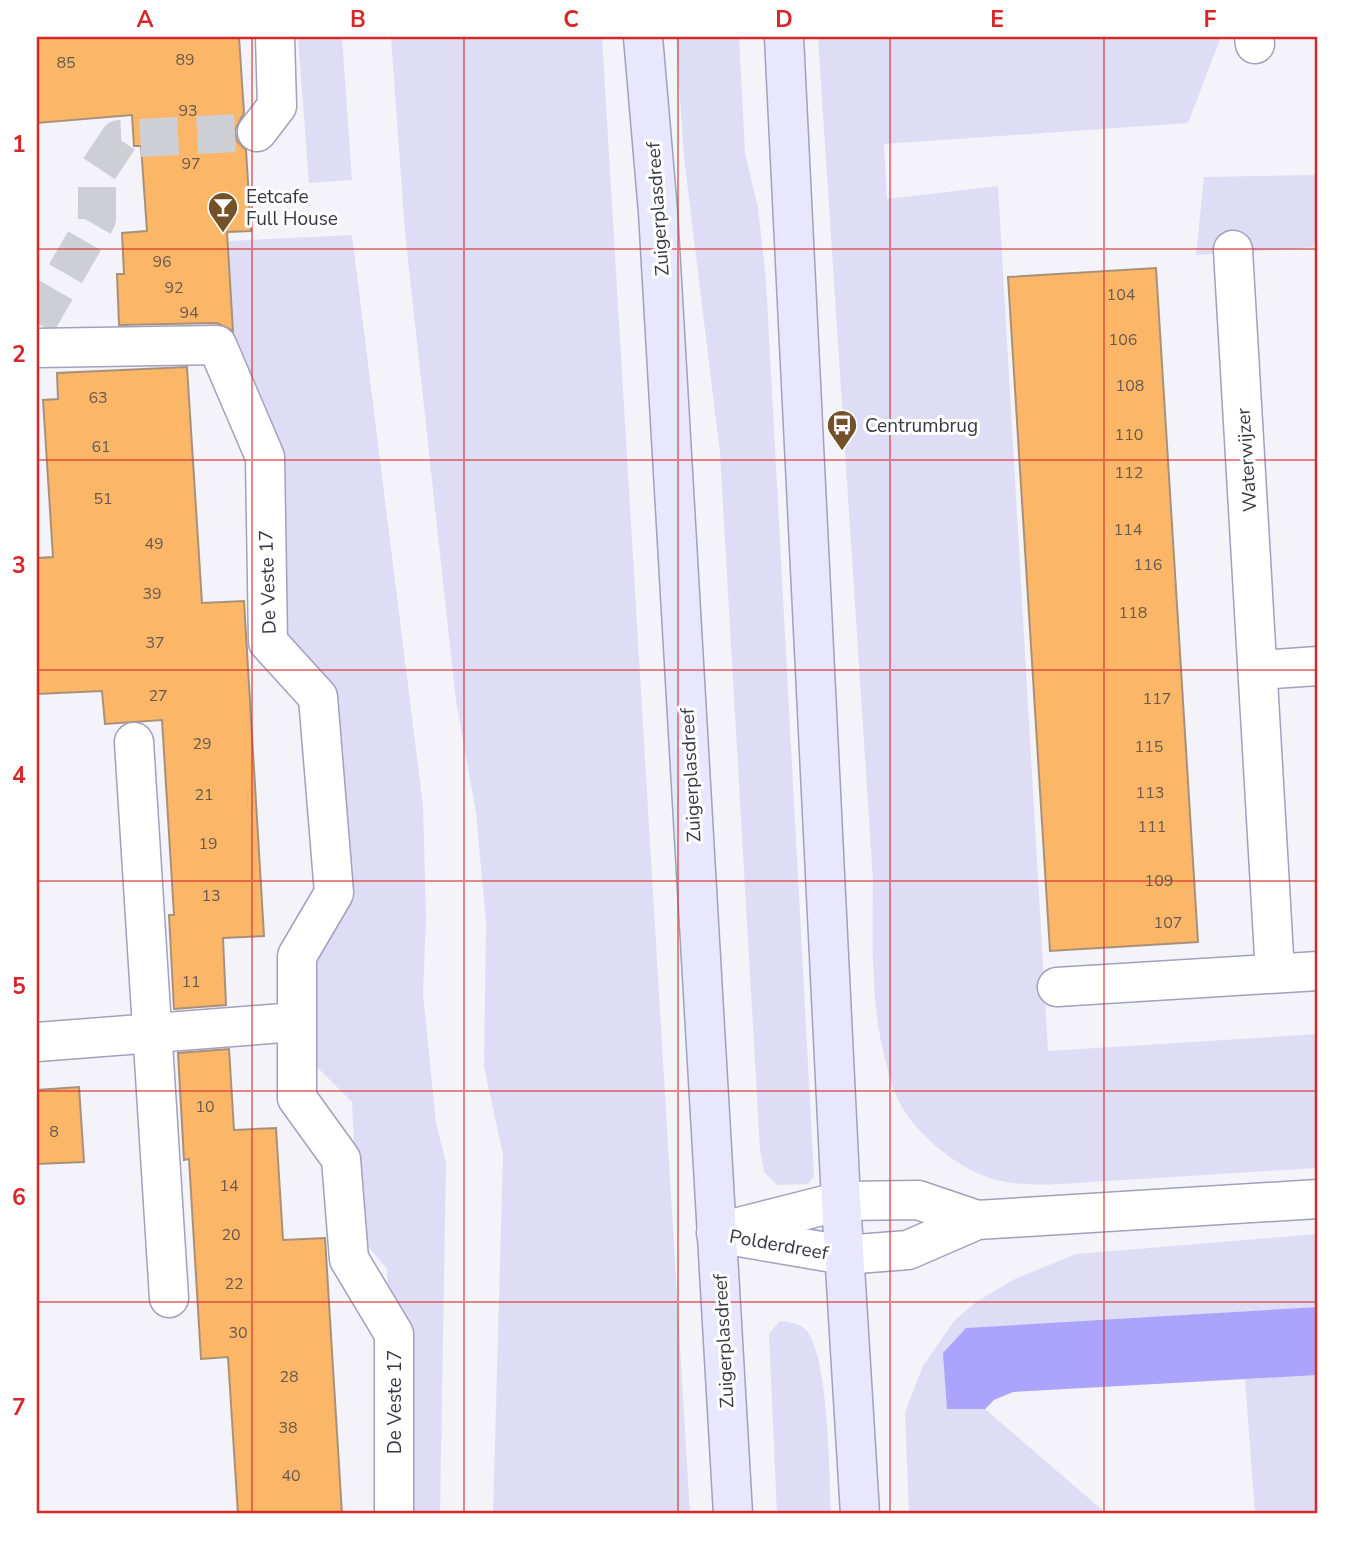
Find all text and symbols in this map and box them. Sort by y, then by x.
text: A [136,4,154,35]
text: B [350,4,366,35]
text: C [563,4,579,35]
text: D [775,4,793,35]
text: E [990,4,1004,35]
text: F [1204,4,1217,35]
house number: 89 [175,49,195,71]
house number: 85 [56,52,76,74]
house number: 93 [178,100,198,122]
text: 1 [12,129,26,160]
street label: Zuigerplasdreef [640,140,676,277]
house number: 97 [181,153,201,175]
place label: Eetcafe Full House [246,184,338,232]
bar icon: Eetcafe Full House [206,190,240,234]
house number: 96 [152,251,172,273]
house number: 92 [164,277,184,299]
house number: 104 [1107,284,1136,306]
house number: 94 [179,302,199,324]
house number: 106 [1109,329,1137,351]
text: 2 [12,339,26,370]
house number: 108 [1116,375,1144,397]
house number: 63 [88,387,108,409]
street label: Waterwijzer [1230,407,1264,513]
bus stop icon: Centrumbrug [825,408,859,452]
place label: Centrumbrug [865,413,978,439]
house number: 110 [1115,424,1143,446]
house number: 61 [91,436,111,458]
house number: 112 [1115,462,1143,484]
house number: 51 [93,488,113,510]
house number: 114 [1114,519,1143,541]
street label: De Veste 17 [253,529,283,635]
house number: 49 [144,533,164,555]
text: 3 [12,550,26,581]
house number: 116 [1134,554,1162,576]
house number: 39 [142,583,162,605]
house number: 118 [1119,602,1147,624]
house number: 37 [145,632,165,654]
house number: 27 [148,685,168,707]
house number: 117 [1143,688,1171,710]
street label: Zuigerplasdreef [674,707,707,843]
house number: 29 [192,733,212,755]
house number: 115 [1135,736,1163,758]
text: 4 [12,760,26,791]
house number: 113 [1136,782,1164,804]
house number: 21 [194,784,214,806]
house number: 111 [1138,816,1166,838]
house number: 19 [198,833,218,855]
house number: 109 [1145,870,1173,892]
house number: 13 [201,885,221,907]
house number: 107 [1154,912,1182,934]
text: 5 [12,971,26,1002]
house number: 11 [181,971,201,993]
house number: 10 [195,1096,215,1118]
house number: 8 [49,1121,59,1143]
house number: 14 [219,1175,239,1197]
text: 6 [12,1182,26,1213]
house number: 20 [221,1224,241,1246]
street label: Polderdreef [727,1224,831,1267]
house number: 22 [224,1273,244,1295]
street label: Zuigerplasdreef [707,1273,740,1409]
house number: 30 [228,1322,248,1344]
street label: De Veste 17 [382,1350,408,1454]
house number: 28 [279,1366,299,1388]
text: 7 [12,1392,26,1423]
house number: 38 [278,1417,298,1439]
house number: 40 [281,1465,301,1487]

